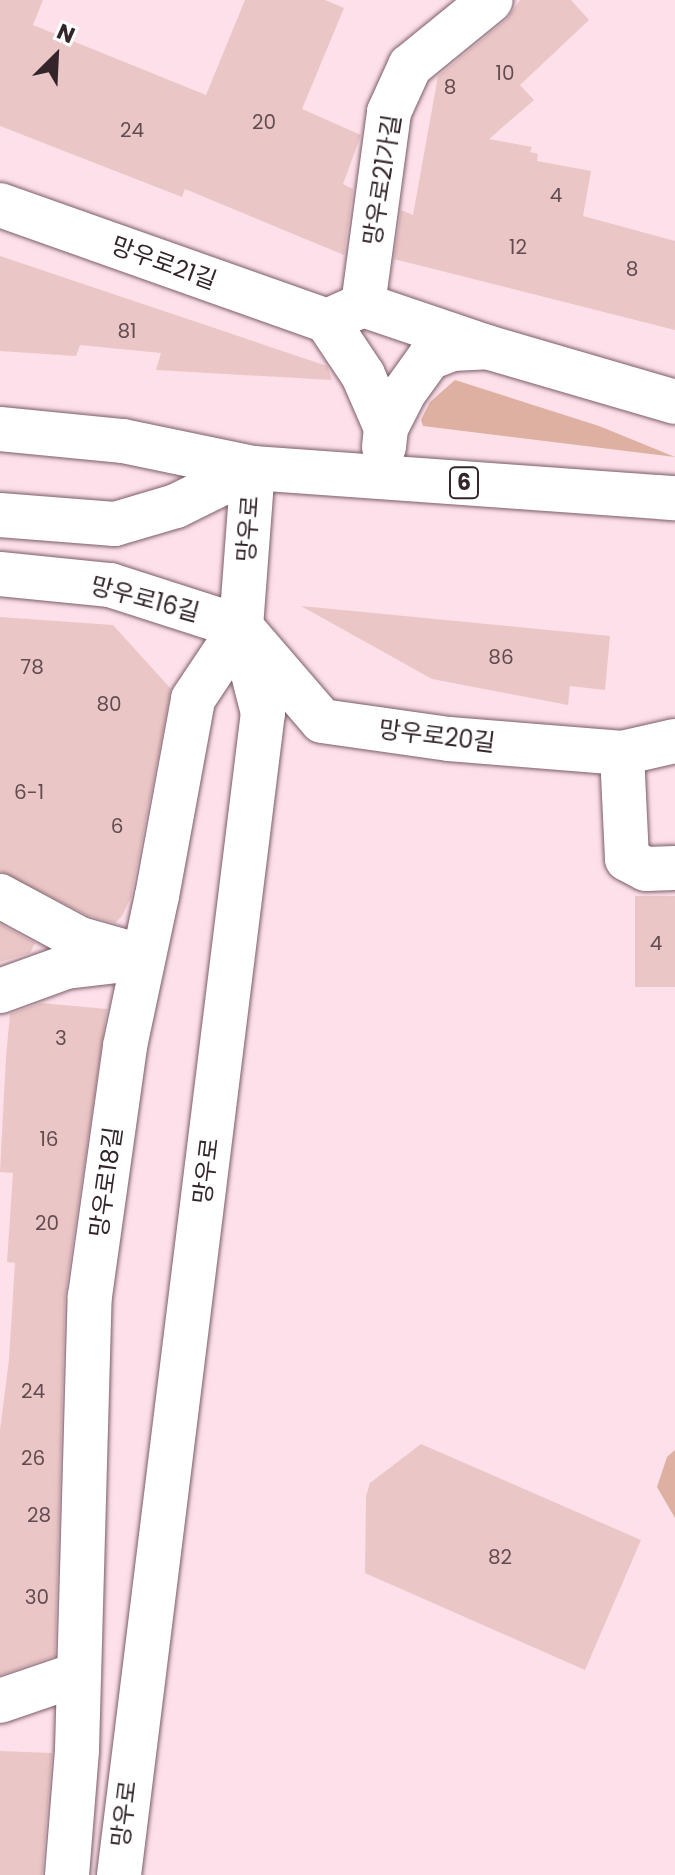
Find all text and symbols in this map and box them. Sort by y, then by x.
north arrow [16,16,96,96]
text: N [52,16,80,51]
house number: 10 [496,61,514,85]
house number: 8 [444,75,456,99]
house number: 20 [252,110,276,134]
street label: 망우로21가길 [357,113,407,247]
house number: 24 [120,118,144,142]
house number: 4 [550,183,562,207]
street label: 망우로21길 [107,231,221,295]
house number: 12 [509,235,527,259]
house number: 8 [626,257,638,281]
house number: 81 [117,319,137,343]
road number: 6 [448,465,480,501]
street label: 망우로 [231,495,265,563]
street label: 망우로16길 [88,571,202,627]
house number: 86 [488,645,514,669]
house number: 78 [20,655,44,679]
house number: 80 [96,692,122,716]
street label: 망우로20길 [377,715,497,757]
house number: 6-1 [14,780,44,804]
house number: 6 [111,814,123,838]
house number: 4 [650,931,662,955]
house number: 3 [55,1026,67,1050]
street label: 망우로18길 [84,1125,128,1239]
house number: 16 [39,1127,59,1151]
street label: 망우로 [188,1136,224,1206]
house number: 20 [35,1211,59,1235]
house number: 24 [21,1379,45,1403]
house number: 26 [21,1446,45,1470]
house number: 28 [27,1503,51,1527]
house number: 82 [488,1545,512,1569]
house number: 30 [25,1585,49,1609]
street label: 망우로 [106,1779,142,1849]

